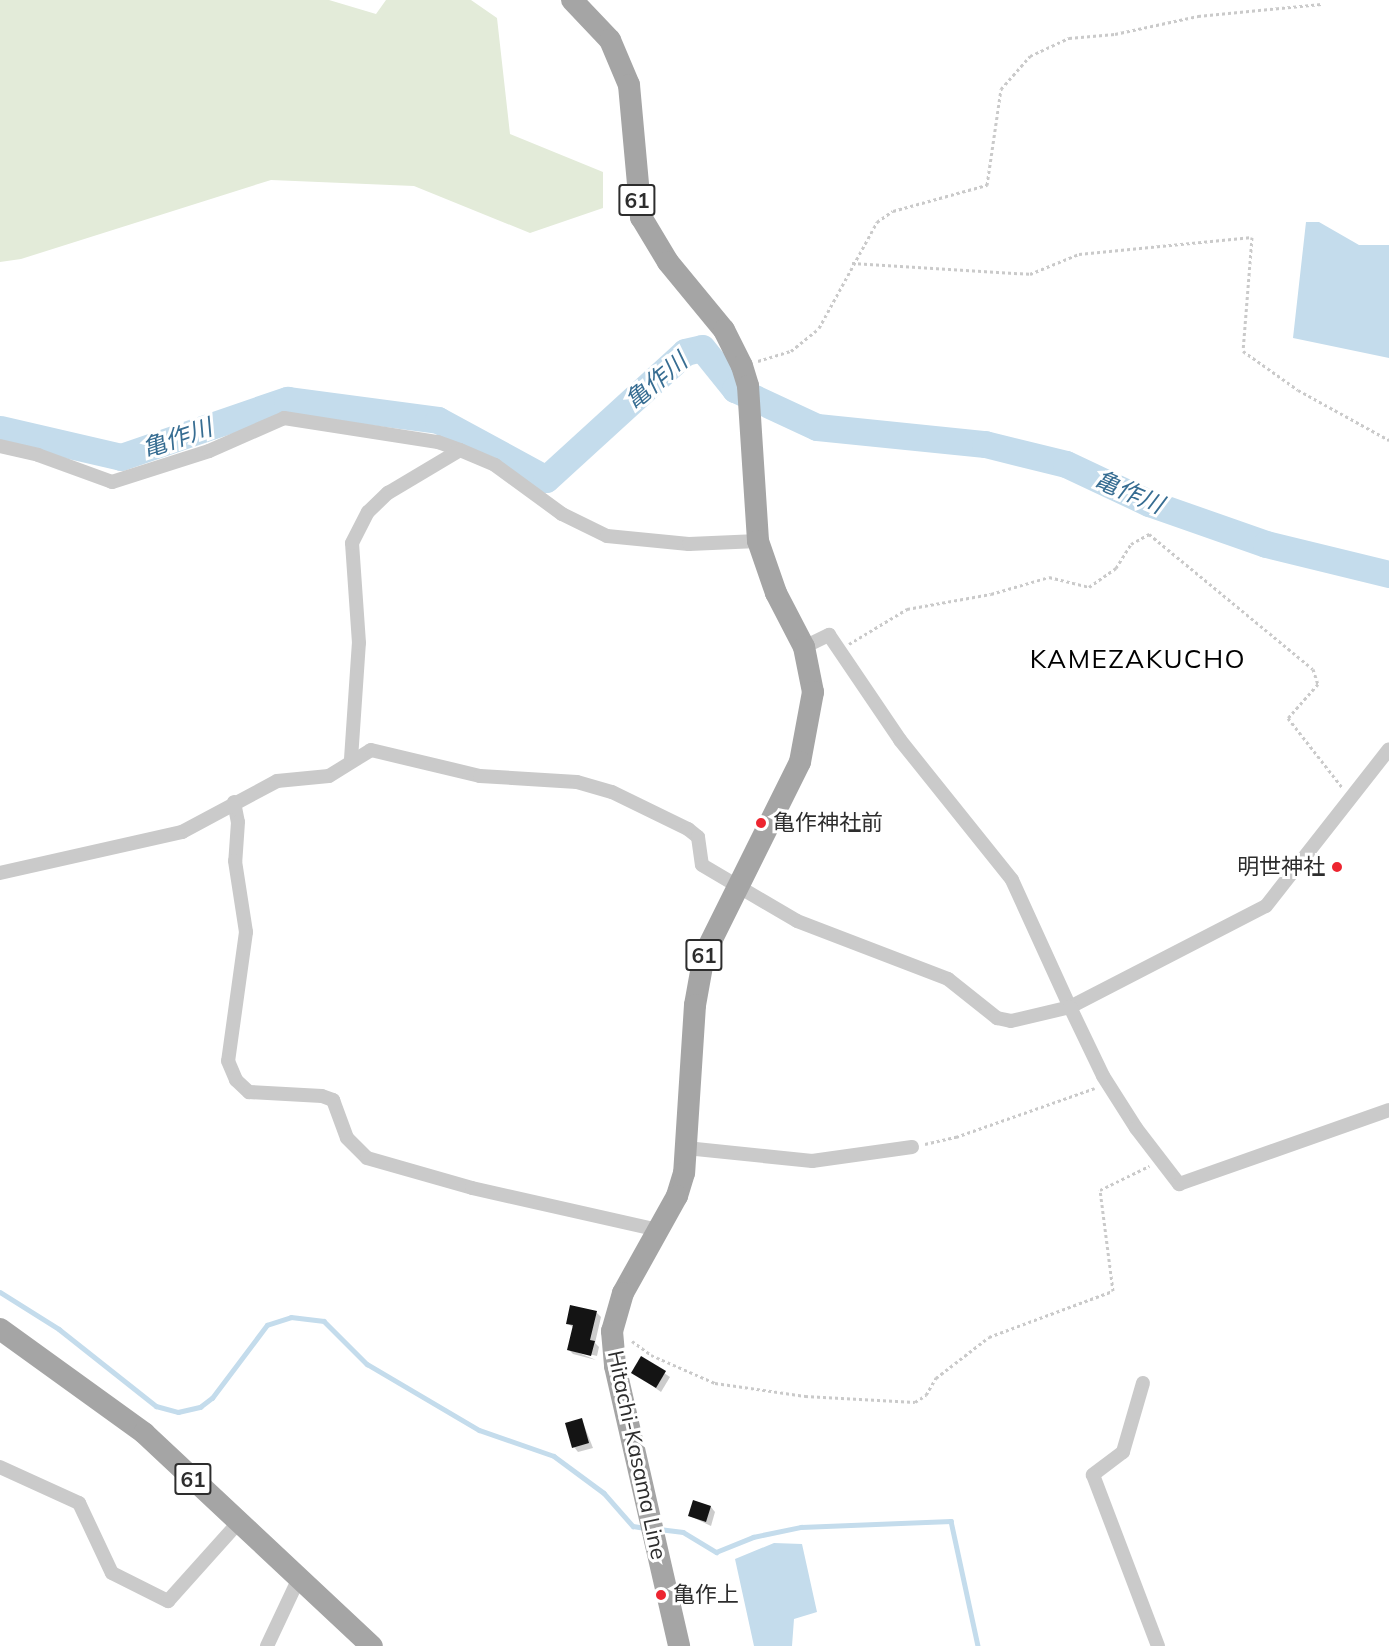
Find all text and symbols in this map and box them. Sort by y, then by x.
road number: 61 [618,182,656,218]
water label: 亀作川 [619,347,693,415]
water label: 亀作川 [138,413,216,463]
water label: 亀作川 [1090,465,1168,519]
district label: KAMEZAKUCHO [1030,643,1246,675]
place label: 亀作神社前 [773,810,883,836]
marker: 亀作神社前 [754,816,768,830]
place label: 明世神社 [1237,854,1325,880]
marker: 明世神社 [1330,860,1344,874]
road number: 61 [684,937,724,973]
street label: Hitachi-Kasama Line [602,1348,672,1562]
road number: 61 [174,1461,212,1497]
place label: 亀作上 [673,1582,739,1608]
marker: 亀作上 [654,1588,668,1602]

